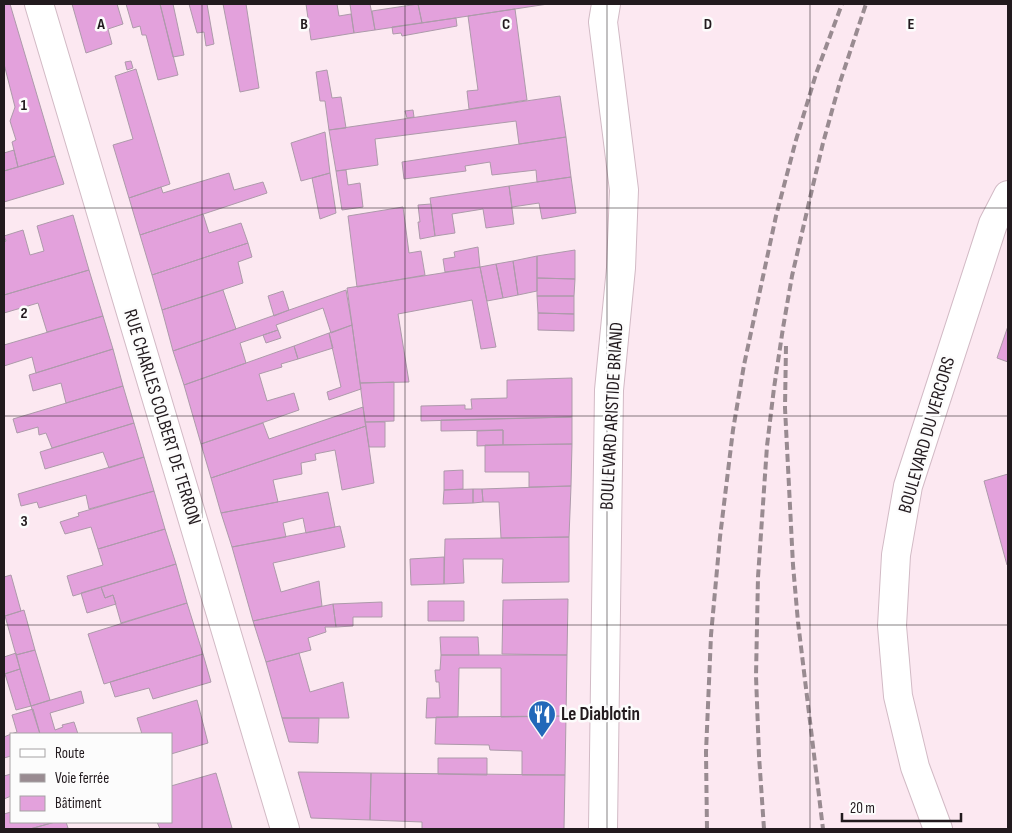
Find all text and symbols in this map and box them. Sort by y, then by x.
text: A [96,15,105,34]
text: B [300,15,308,34]
text: C [502,15,510,34]
text: D [704,15,712,34]
text: E [908,15,915,34]
text: 1 [21,96,28,115]
text: 2 [20,304,28,323]
street label: RUE CHARLES COLBERT DE TERRON [118,307,206,527]
street label: BOULEVARD ARISTIDE BRIAND [596,321,628,511]
street label: BOULEVARD DU VERCORS [894,354,960,516]
text: 3 [20,512,28,531]
restaurant icon: Le Diablotin [527,699,557,738]
place label: Le Diablotin [561,703,640,726]
legend [10,733,172,823]
text: Route [55,744,85,763]
text: Voie ferrée [55,769,109,788]
scale bar [842,790,961,822]
text: Bâtiment [55,794,102,813]
text: 20 m [850,799,875,818]

